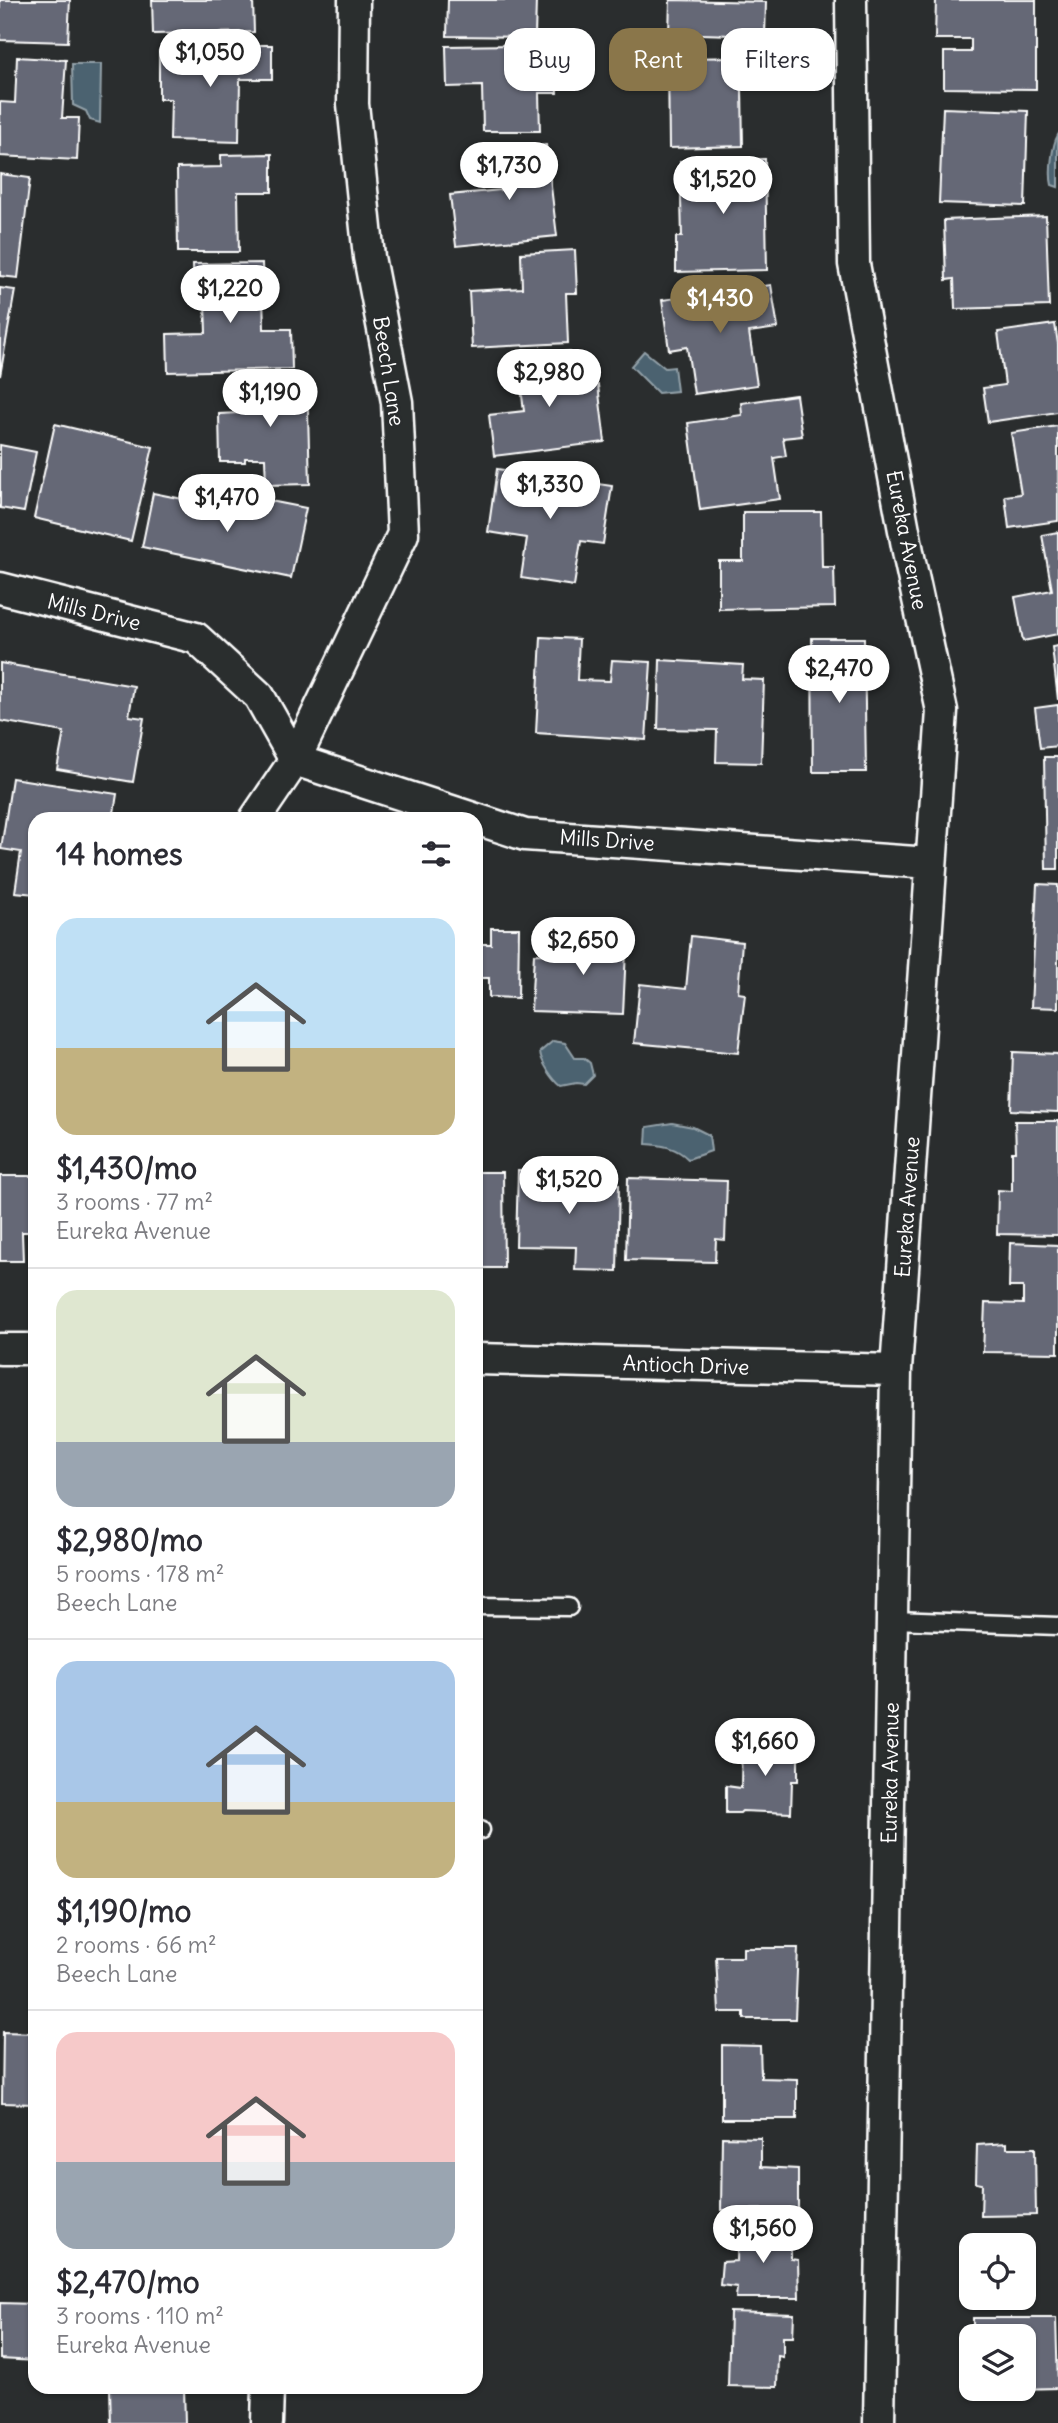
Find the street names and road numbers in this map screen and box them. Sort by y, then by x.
street label: Beech Lane [367,314,411,428]
street label: Eureka Avenue [880,468,934,612]
street label: Mills Drive [45,587,143,637]
street label: Mills Drive [559,823,655,857]
street label: Eureka Avenue [889,1136,925,1278]
street label: Antioch Drive [622,1349,750,1381]
street label: Eureka Avenue [875,1702,905,1844]

